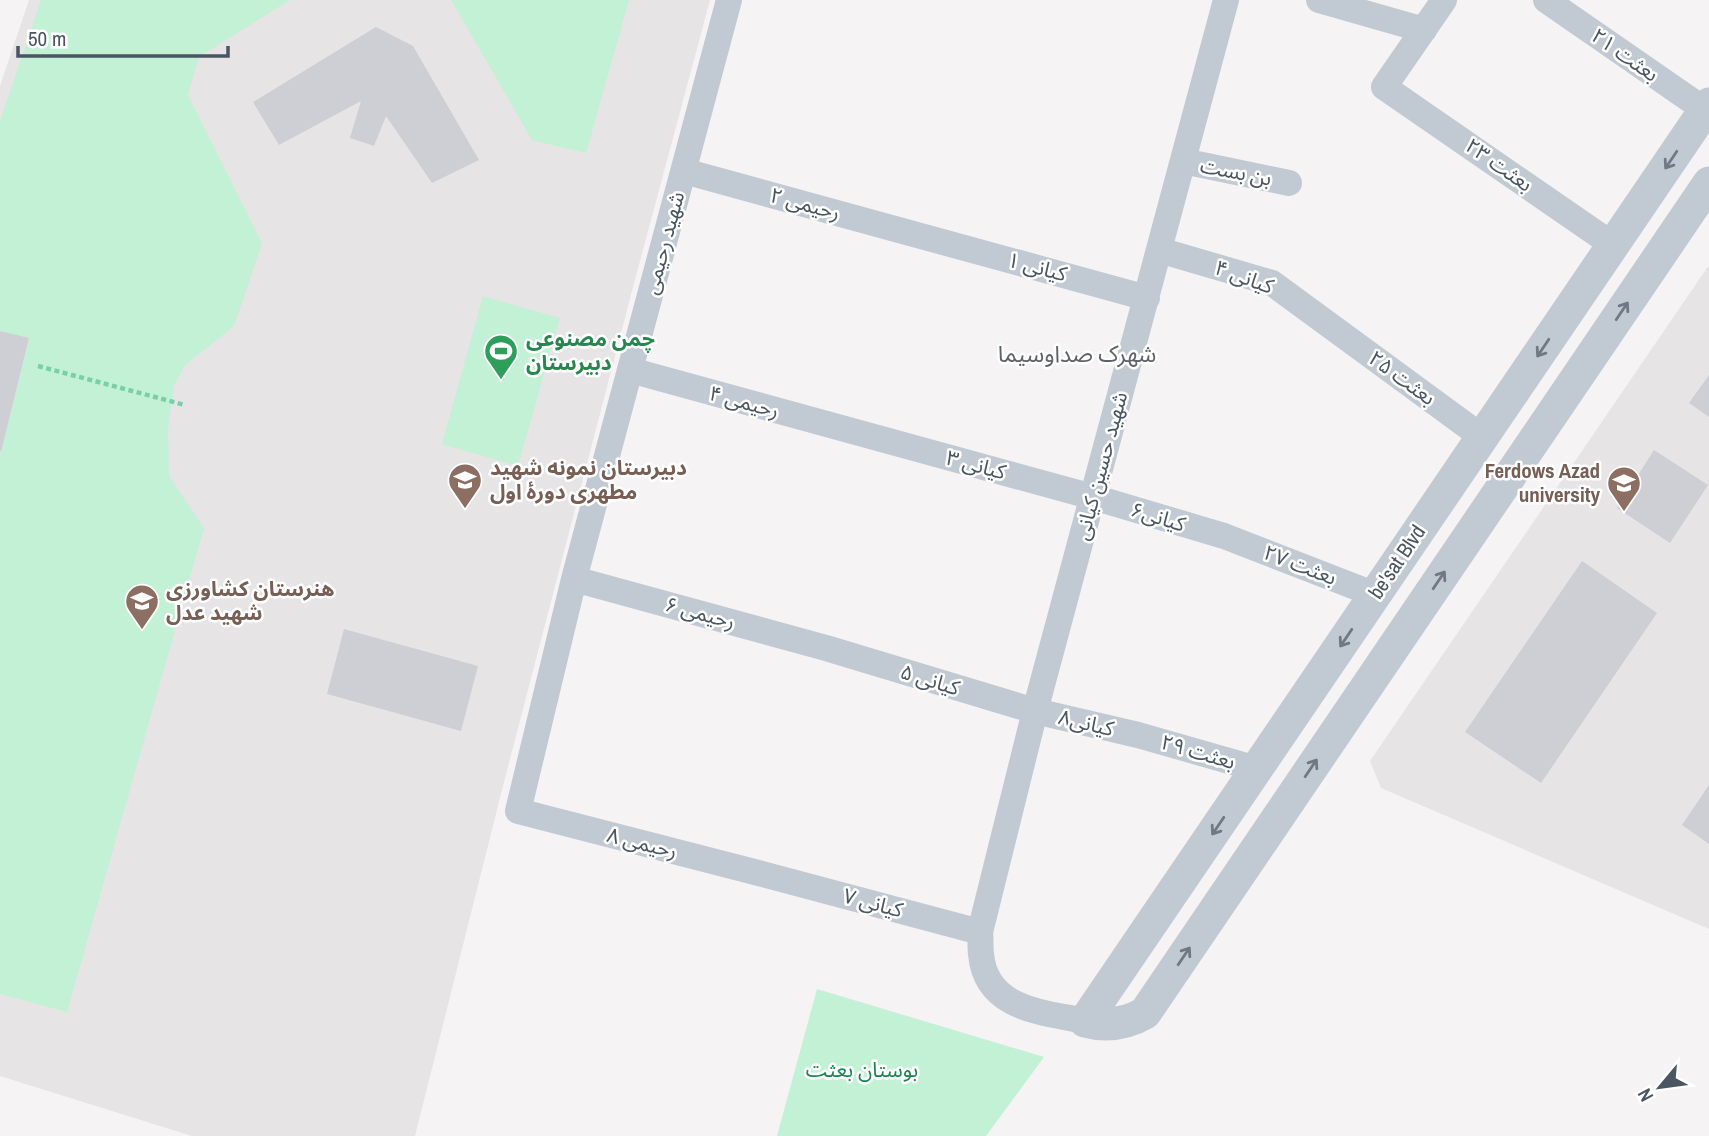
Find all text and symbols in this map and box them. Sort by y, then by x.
scale bar [18,14,228,58]
street label: بعثت ۲۱ [1586,21,1665,88]
text: 50 m [28,24,66,53]
street label: بعثت ۲۳ [1460,131,1539,198]
street label: بن بست [1198,150,1274,193]
one-way arrow [1663,150,1678,169]
street label: رحیمی ۲ [767,180,843,227]
street label: شهید رحیمی [636,188,691,298]
street label: کیانی ۱ [1004,245,1070,288]
street label: کيانی ۴ [1211,253,1278,301]
one-way arrow [1615,302,1629,321]
place label: چمن مصنوعی دبیرستان [526,324,655,377]
sports icon: چمن مصنوعی دبیرستان [482,332,520,381]
district label: شهرک صداوسیما [998,338,1156,369]
one-way arrow [1535,338,1550,357]
street label: بعثت ۲۵ [1363,343,1442,412]
street label: رحیمی ۴ [706,378,782,425]
street label: شهید حسین کیانی [1067,388,1134,543]
street label: کیانی ۳ [943,443,1009,486]
place label: دبیرستان نمونه شهید مطهری دورهٔ اول [490,453,687,506]
place label: Ferdows Azad university [1485,456,1600,509]
school or university icon: دبیرستان نمونه شهید مطهری دورهٔ اول [446,461,484,510]
school or university icon: Ferdows Azad university [1605,464,1643,513]
street label: کیانی۶ [1127,495,1189,539]
street label: be'sat Blvd [1361,519,1432,605]
street label: بعثت ۲۷ [1259,537,1341,592]
one-way arrow [1432,571,1446,590]
place label: هنرستان کشاورزی شهید عدل [166,574,334,627]
school or university icon: هنرستان کشاورزی شهید عدل [123,582,161,631]
street label: رحیمی ۶ [662,589,738,636]
one-way arrow [1339,628,1353,647]
street label: کیانی ۵ [897,657,964,702]
street label: کیانی۸ [1056,702,1117,743]
street label: بعثت ۲۹ [1158,727,1239,776]
one-way arrow [1304,759,1319,778]
one-way arrow [1211,816,1226,835]
street label: رحیمی ۸ [604,820,680,865]
street label: کیانی ۷ [840,881,906,924]
one-way arrow [1177,947,1191,967]
north arrow [1625,1052,1695,1122]
park label: بوستان بعثت [806,1055,918,1084]
text: N [1631,1084,1659,1106]

